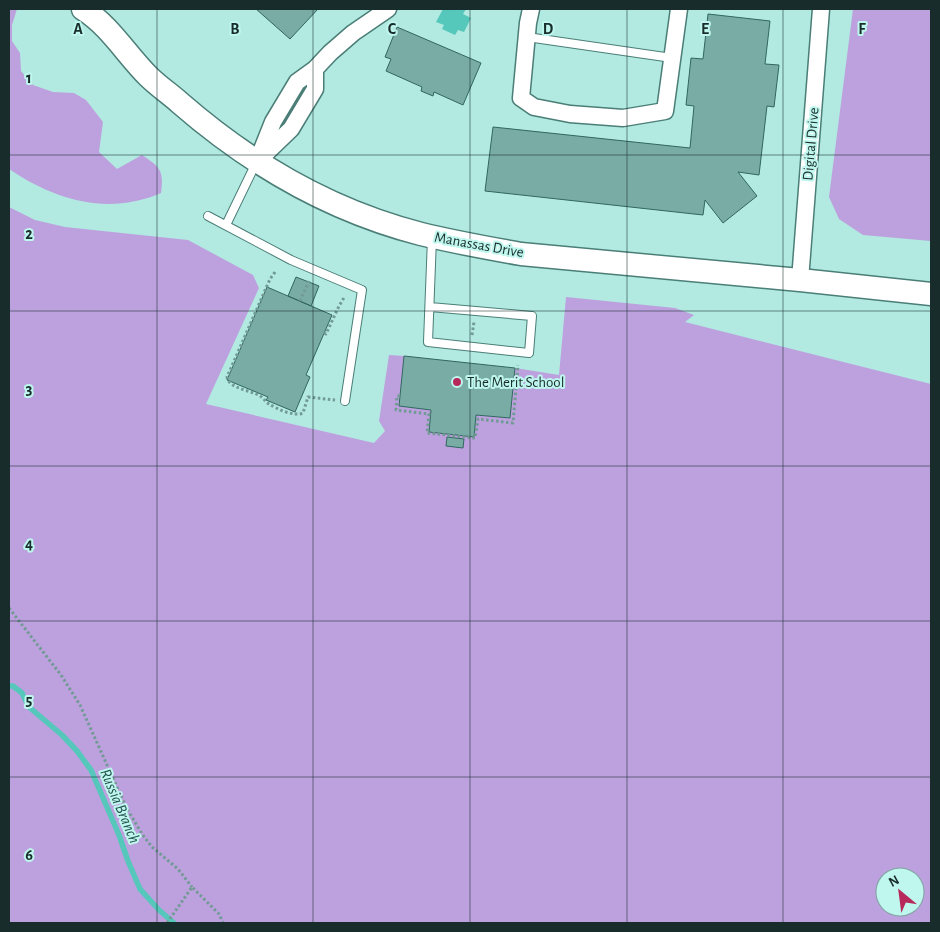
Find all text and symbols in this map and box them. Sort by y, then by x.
text: A [73,21,83,37]
text: B [230,21,240,37]
text: C [388,21,397,37]
text: D [543,21,554,37]
text: E [701,21,709,37]
text: F [858,21,866,37]
text: 1 [26,70,32,86]
street label: Digital Drive [800,107,822,181]
text: 2 [25,226,33,242]
street label: Manassas Drive [433,230,525,260]
place label: The Merit School [467,375,564,390]
marker: The Merit School [451,376,463,388]
text: 3 [26,381,33,397]
text: 4 [25,536,33,552]
text: 5 [26,692,33,708]
water label: Russia Branch [97,766,143,846]
text: 6 [25,847,33,863]
north arrow [875,867,925,917]
text: N [887,873,902,890]

